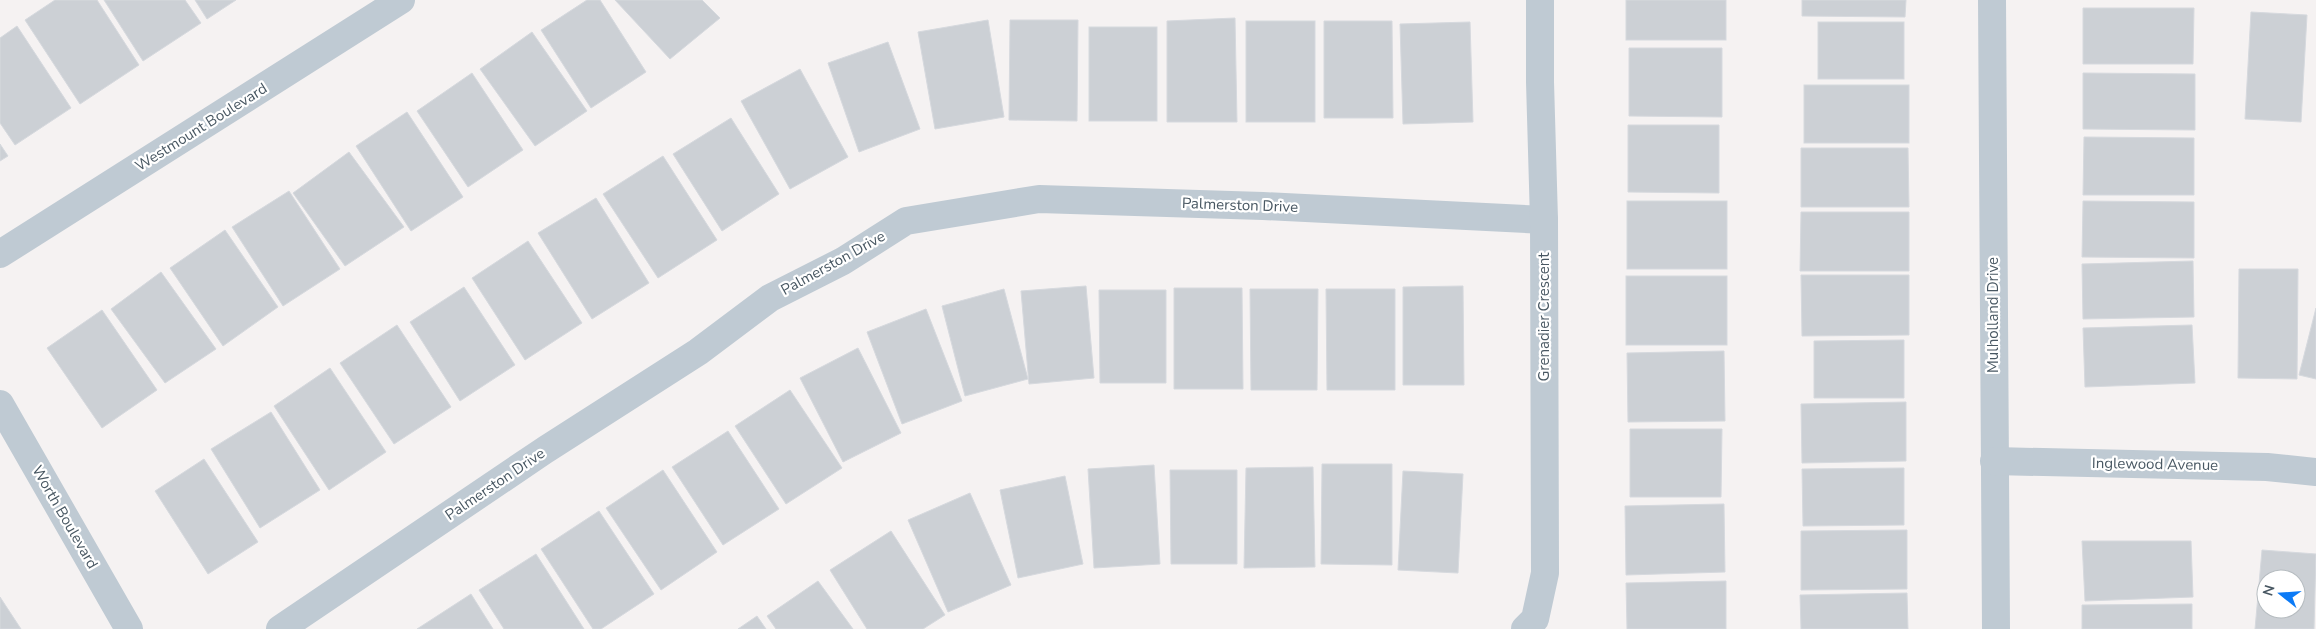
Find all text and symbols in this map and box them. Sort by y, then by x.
street label: Westmount Boulevard [131,78,271,176]
street label: Palmerston Drive [1182,193,1298,217]
street label: Palmerston Drive [777,226,889,300]
street label: Grenadier Crescent [1534,252,1554,382]
street label: Mulholland Drive [1983,257,2003,373]
street label: Palmerston Drive [441,443,549,525]
street label: Inglewood Avenue [2092,453,2218,475]
street label: Worth Boulevard [27,462,103,572]
north arrow [2256,569,2306,619]
text: N [2258,583,2280,598]

